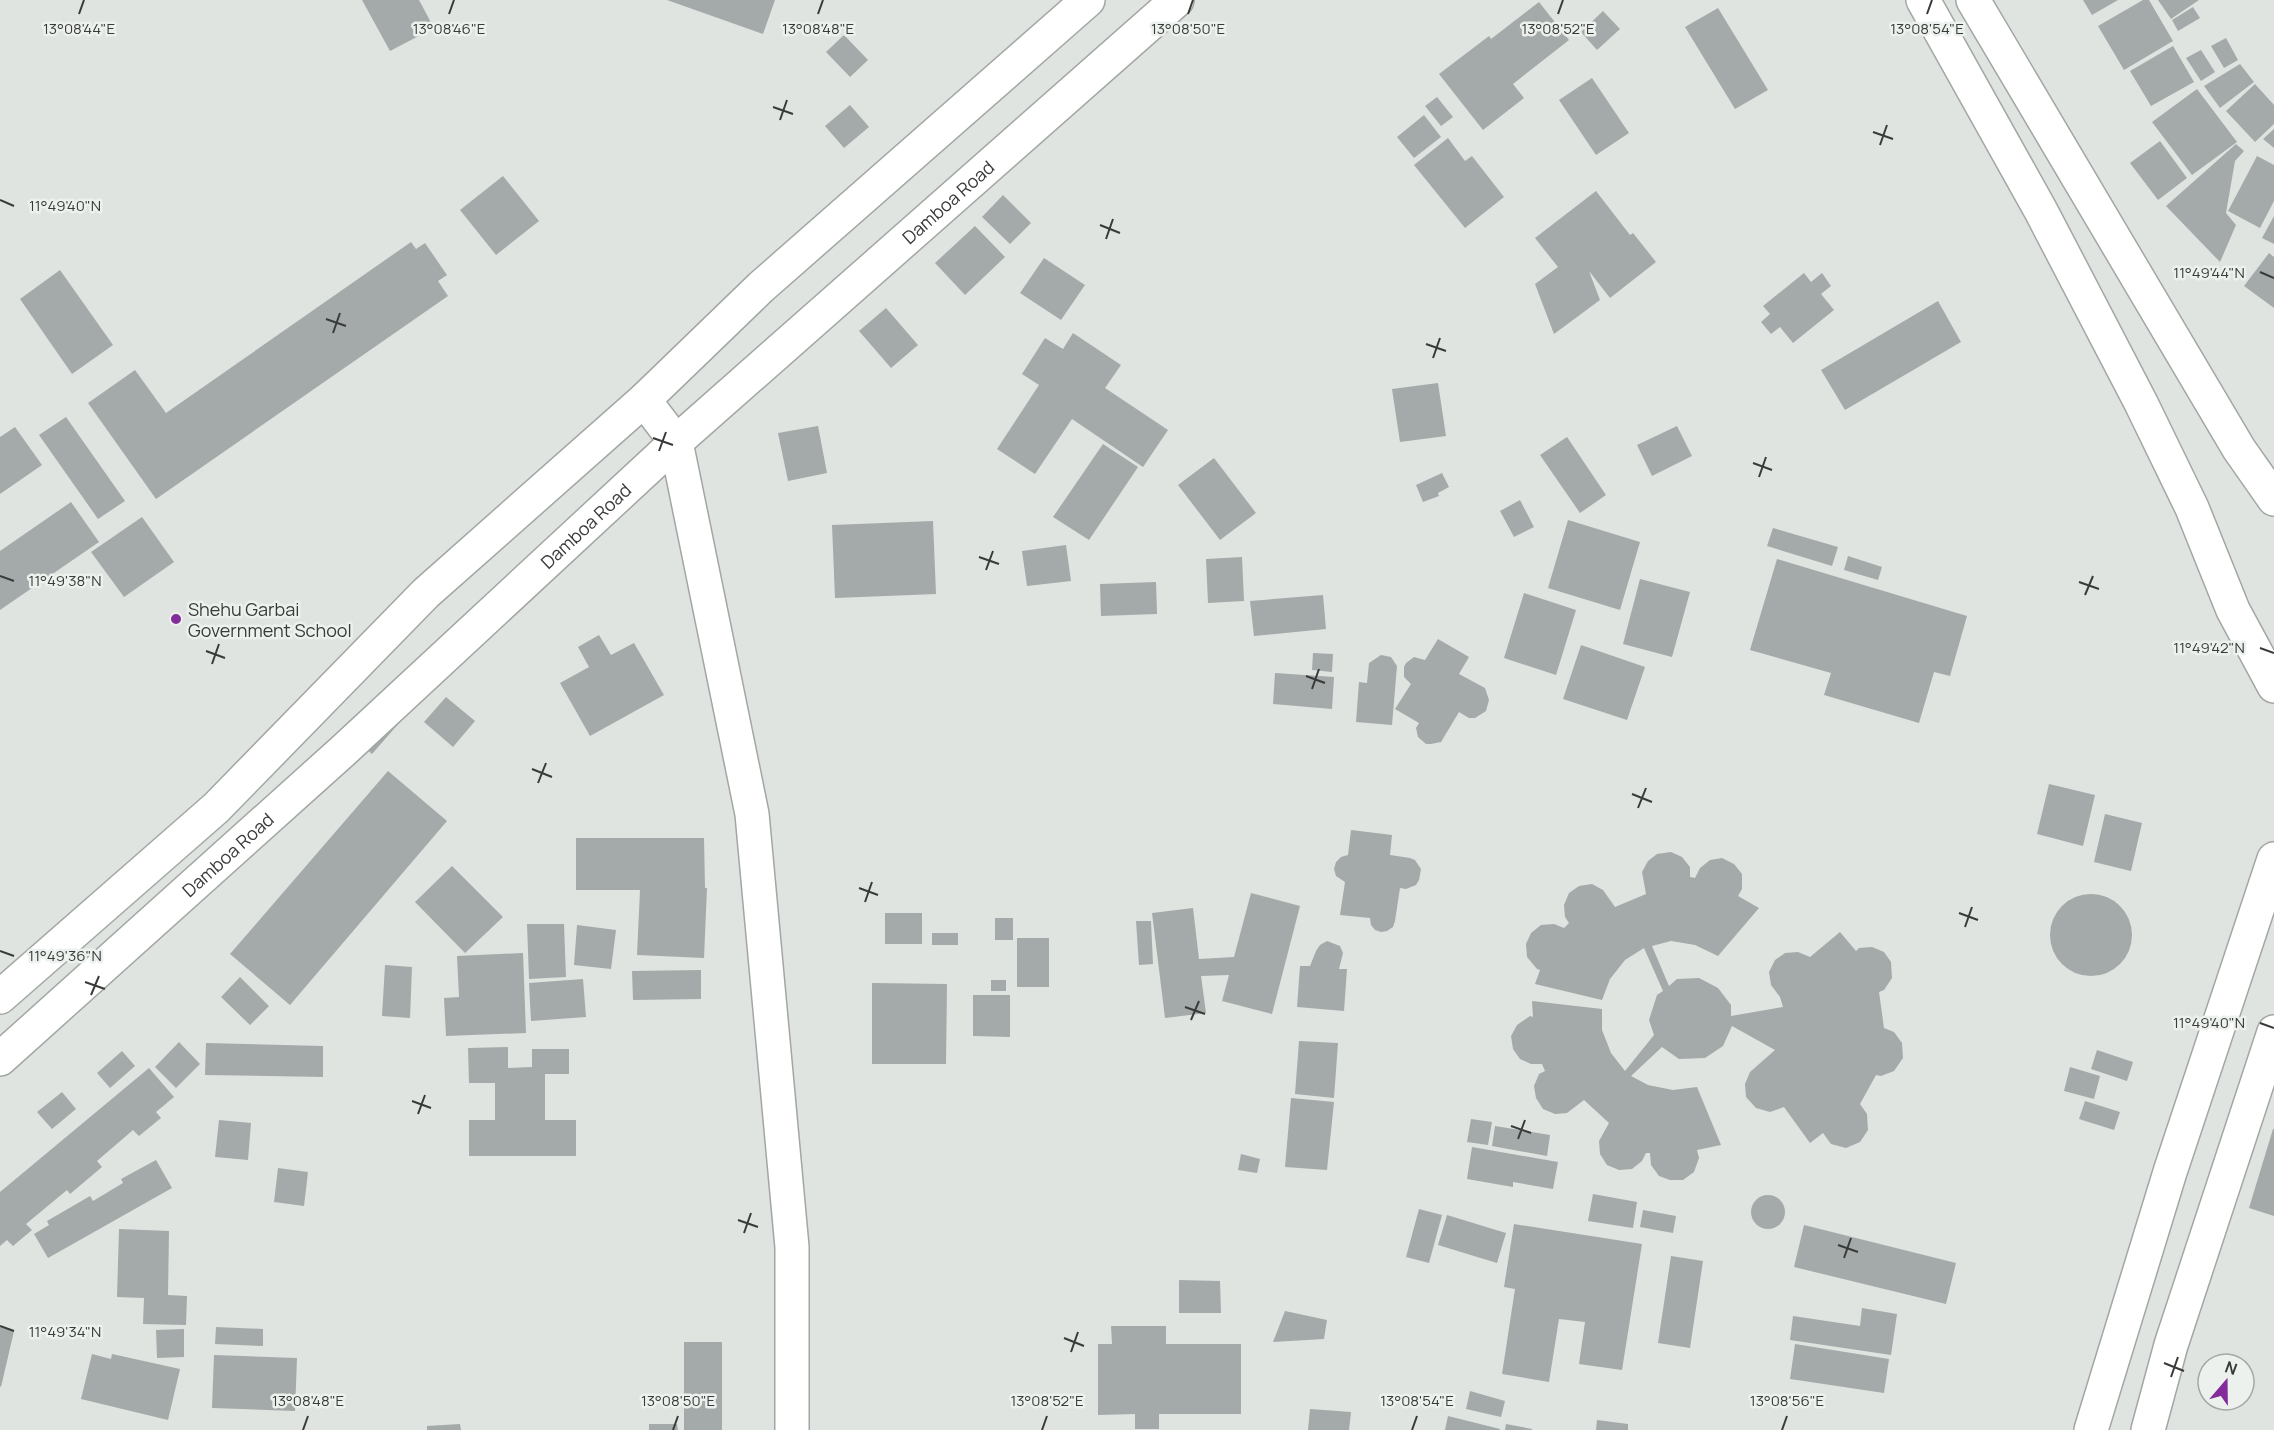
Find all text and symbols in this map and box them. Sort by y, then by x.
text: 13°08'44"E [43,18,115,39]
text: 13°08'46"E [413,18,485,39]
text: 13°08'48"E [782,18,854,39]
text: 13°08'50"E [1151,18,1225,39]
text: 13°08'52"E [1521,18,1595,39]
text: 13°08'54"E [1890,18,1964,39]
street label: Damboa Road [897,155,999,249]
text: 11°49'40"N [29,195,101,216]
text: 11°49'44"N [2173,262,2245,283]
street label: Damboa Road [535,478,636,574]
text: 11°49'38"N [29,570,101,591]
place label: Shehu Garbai Government School [188,597,352,642]
marker: Shehu Garbai Government School [169,612,183,626]
text: 11°49'42"N [2173,637,2245,658]
street label: Damboa Road [177,807,278,902]
text: 11°49'36"N [28,945,102,966]
text: 11°49'40"N [2173,1012,2245,1033]
text: 11°49'34"N [29,1321,101,1342]
north arrow [2196,1352,2256,1412]
text: N [2222,1356,2240,1380]
text: 13°08'48"E [272,1390,344,1411]
text: 13°08'50"E [641,1390,715,1411]
text: 13°08'52"E [1010,1390,1084,1411]
text: 13°08'54"E [1380,1390,1454,1411]
text: 13°08'56"E [1750,1390,1824,1411]

